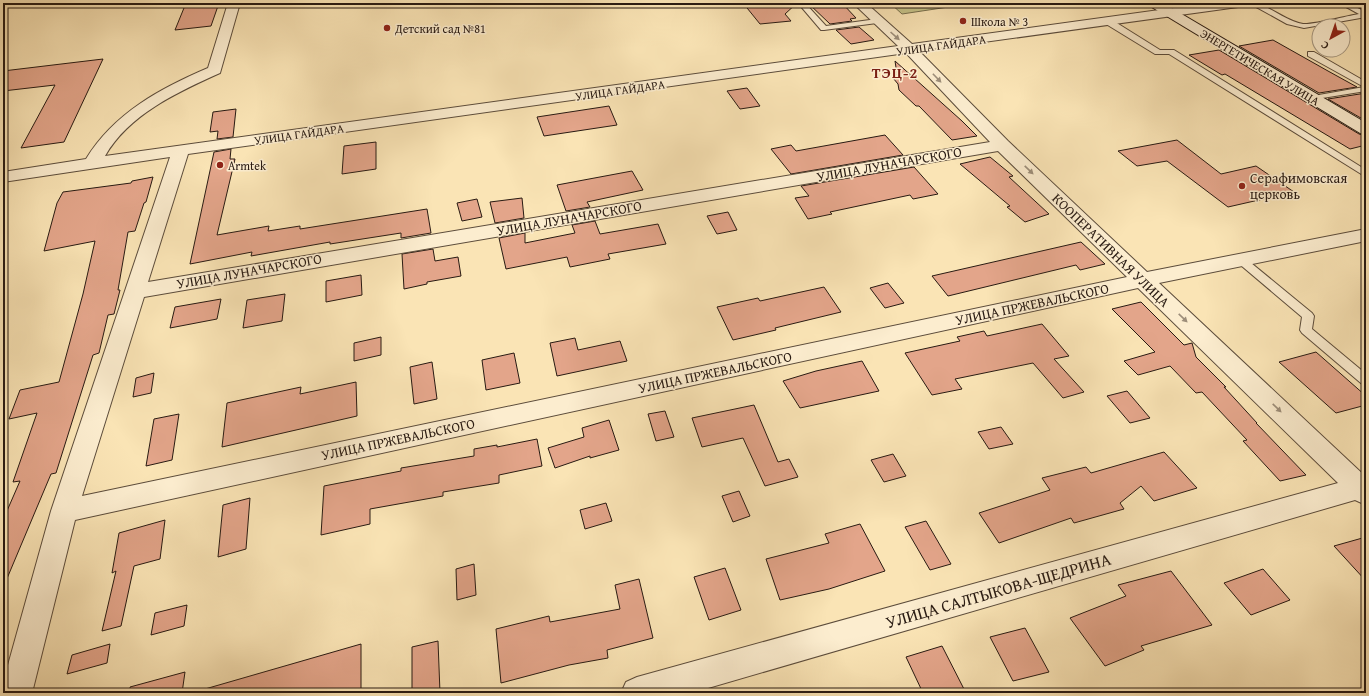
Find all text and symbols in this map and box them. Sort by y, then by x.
place label: Школа № 3 [971,13,1028,30]
marker: Школа № 3 [958,16,968,26]
north arrow [1311,18,1351,58]
place label: Детский сад №81 [394,20,486,37]
marker: Детский сад №81 [382,23,392,33]
street label: ЭНЕРГЕТИЧЕСКАЯ УЛИЦА [1197,25,1323,110]
street label: УЛИЦА ГАЙДАРА [895,30,988,60]
one-way arrow [889,32,900,41]
text: С [1317,38,1332,54]
district label: ТЭЦ-2 [872,62,918,83]
one-way arrow [932,73,942,83]
street label: УЛИЦА ГАЙДАРА [574,75,667,105]
street label: УЛИЦА ГАЙДАРА [253,119,346,149]
street label: УЛИЦА ЛУНАЧАРСКОГО [815,141,963,187]
place label: Armtek [228,157,267,174]
marker: Armtek [215,160,225,170]
one-way arrow [1024,165,1034,175]
place label: Серафимовская церковь [1250,168,1347,204]
marker: Серафимовская церковь [1237,181,1247,191]
street label: КООПЕРАТИВНАЯ УЛИЦА [1048,188,1175,312]
street label: УЛИЦА ЛУНАЧАРСКОГО [495,195,643,241]
street label: УЛИЦА ЛУНАЧАРСКОГО [175,248,323,294]
street label: УЛИЦА ПРЖЕВАЛЬСКОГО [953,278,1111,330]
one-way arrow [1178,314,1188,323]
street label: УЛИЦА ПРЖЕВАЛЬСКОГО [636,346,794,398]
one-way arrow [1272,403,1282,413]
street label: УЛИЦА ПРЖЕВАЛЬСКОГО [319,413,477,465]
street label: УЛИЦА САЛТЫКОВА-ЩЕДРИНА [882,546,1114,634]

